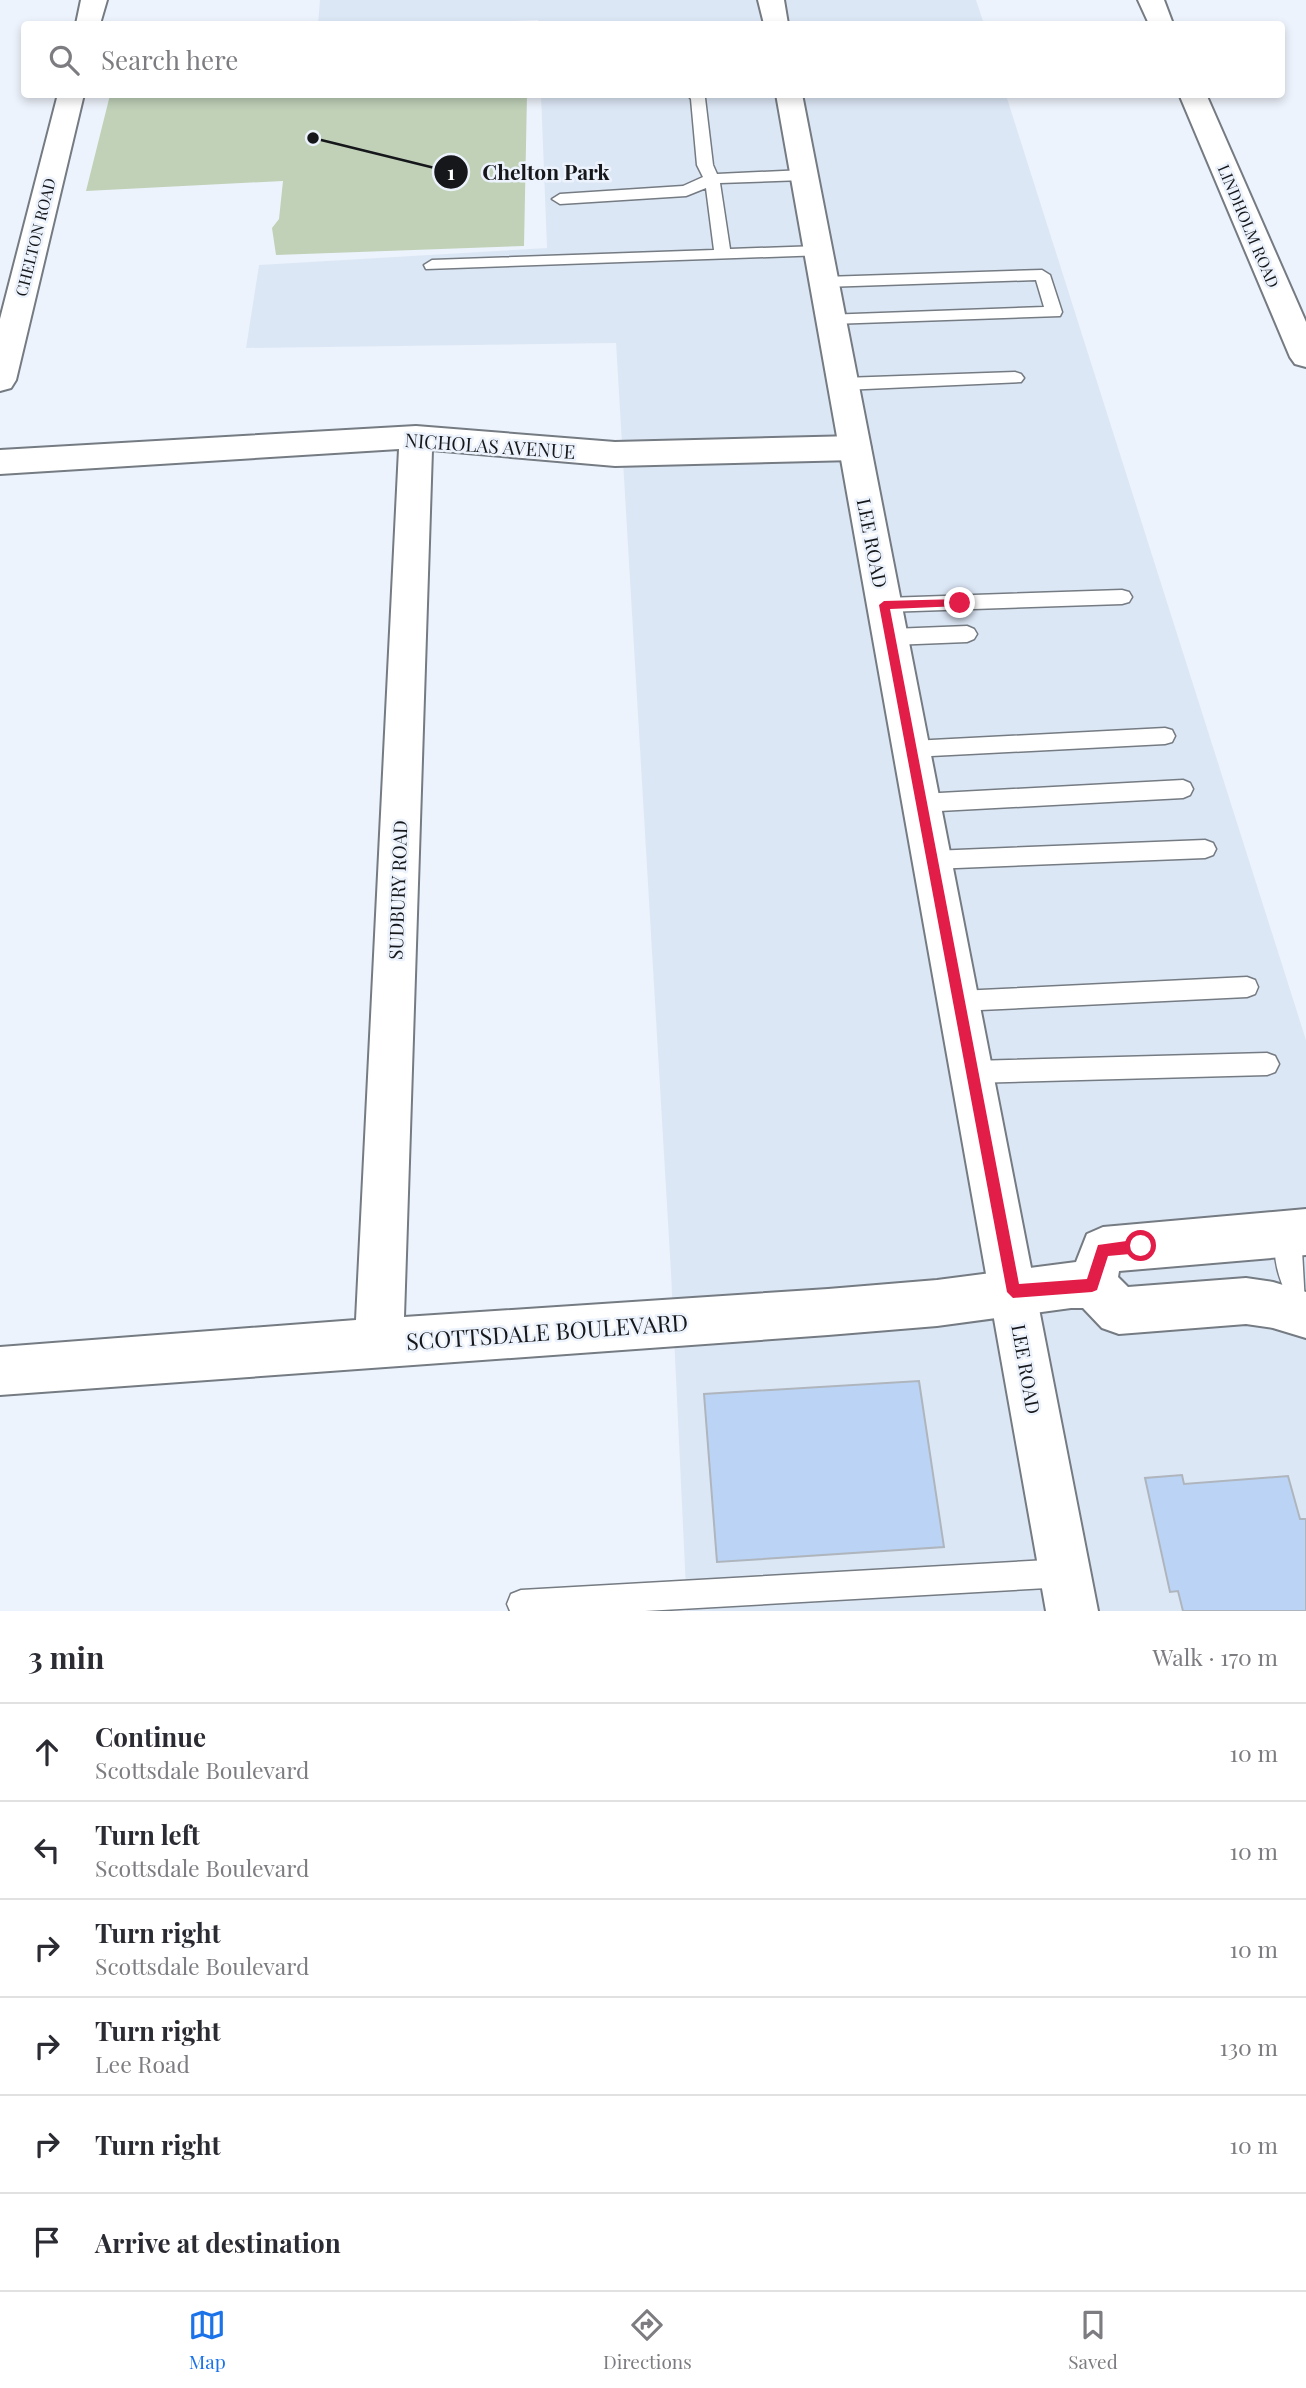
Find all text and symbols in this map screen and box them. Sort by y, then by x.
search box [21,21,1285,98]
icon: search [45,41,83,79]
text: Search here [101,42,238,77]
callout: Chelton Park [434,151,624,193]
text: 1 [447,157,455,185]
text: Chelton Park [482,157,610,185]
street label: LINDHOLM ROAD [1214,161,1284,291]
street label: CHELTON ROAD [10,176,60,298]
street label: NICHOLAS AVENUE [404,426,576,464]
street label: LEE ROAD [852,496,894,590]
route end [944,587,975,618]
street label: SUDBURY ROAD [382,820,412,960]
route start [1125,1230,1156,1261]
street label: SCOTTSDALE BOULEVARD [405,1306,689,1356]
street label: LEE ROAD [1006,1322,1048,1416]
text: 3 min [28,1637,104,1677]
text: Walk · 170 m [1153,1641,1278,1672]
text: Continue [95,1719,206,1754]
icon: ahead [28,1733,66,1771]
text: 10 m [1230,1737,1278,1768]
text: Scottsdale Boulevard [95,1754,309,1785]
text: Turn left [95,1817,200,1852]
icon: left [28,1831,66,1869]
text: 10 m [1230,1835,1278,1866]
text: Scottsdale Boulevard [95,1852,309,1883]
text: Turn right [95,1915,221,1950]
icon: right [28,1929,66,1967]
text: 10 m [1230,1933,1278,1964]
text: Scottsdale Boulevard [95,1950,309,1981]
text: Turn right [95,2013,221,2048]
icon: right [28,2027,66,2065]
text: 130 m [1220,2031,1278,2062]
text: Lee Road [95,2048,190,2079]
icon: right [28,2125,66,2163]
text: Turn right [95,2127,221,2162]
text: 10 m [1230,2129,1278,2160]
icon: arrive [28,2223,66,2261]
text: Arrive at destination [95,2225,341,2260]
tab: Map [188,2306,226,2374]
tab: Directions [603,2306,692,2374]
tab: Saved [1068,2306,1118,2374]

